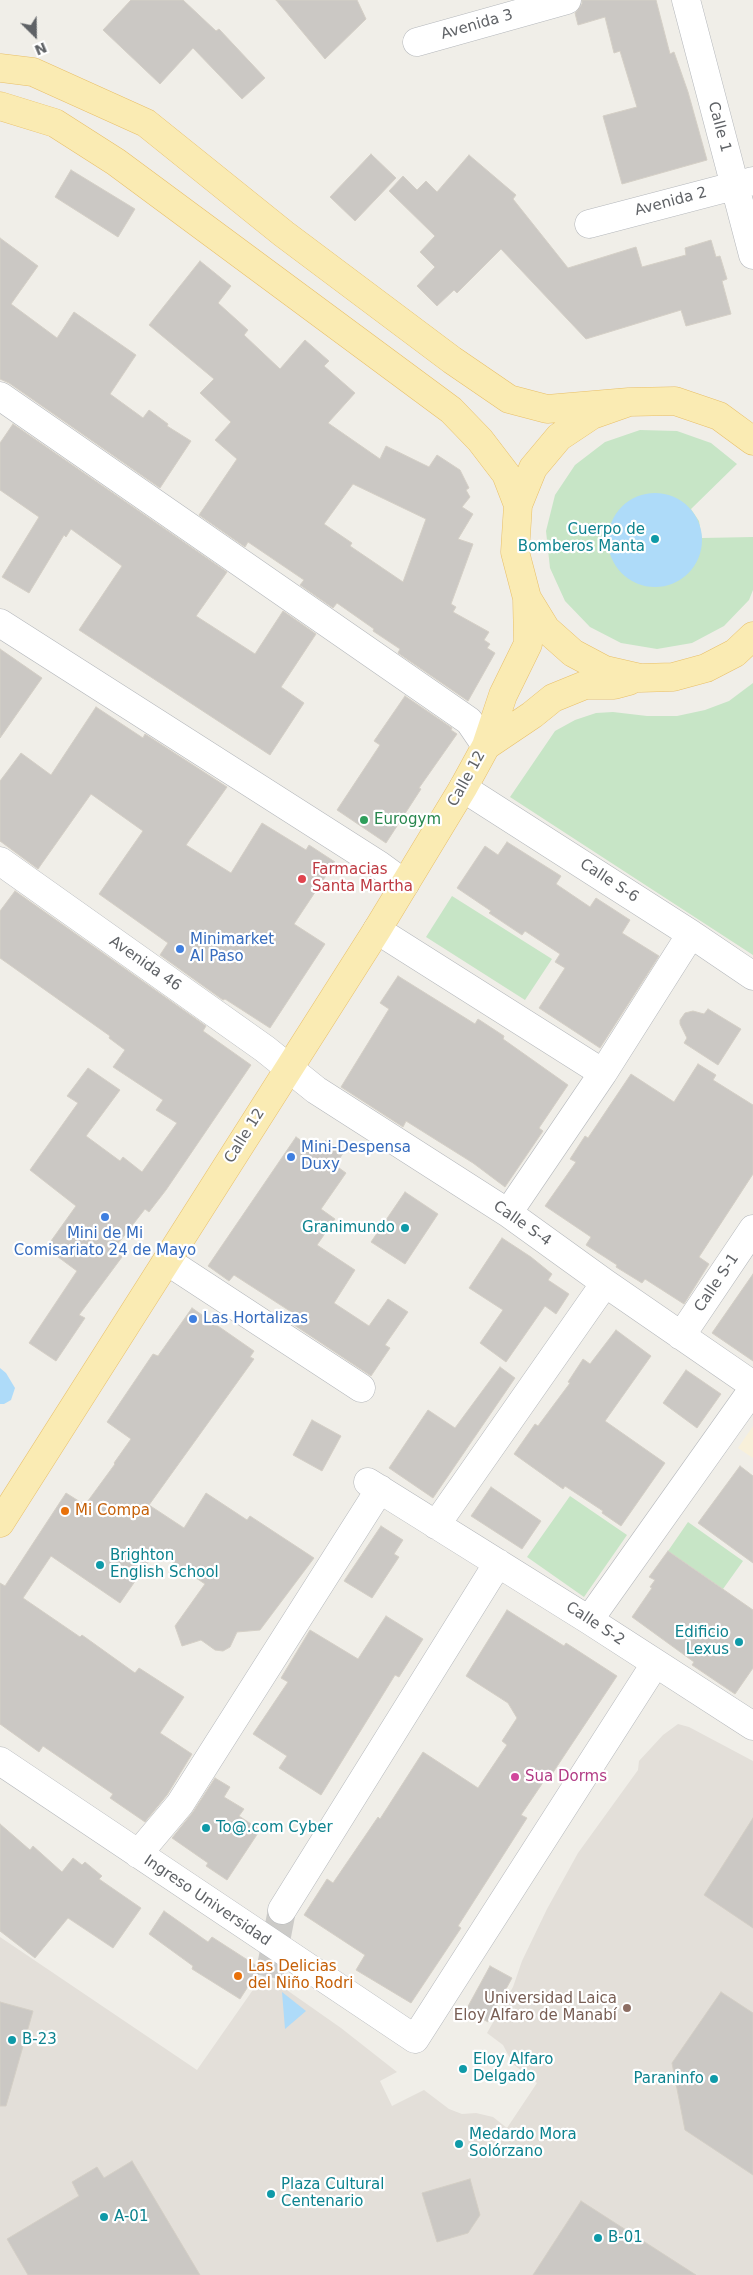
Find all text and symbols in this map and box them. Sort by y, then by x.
street label: Avenida 3 [439,6,515,44]
north arrow [10,10,60,60]
text: N [32,39,49,58]
street label: Calle 1 [704,100,734,154]
street label: Avenida 2 [633,184,709,220]
place label: Cuerpo de Bomberos Manta [518,521,645,556]
marker: Cuerpo de Bomberos Manta [649,533,661,545]
street label: Calle 12 [444,748,490,810]
place label: Eurogym [374,811,441,829]
marker: Eurogym [358,814,370,826]
street label: Calle S-6 [576,855,642,907]
place label: Farmacias Santa Martha [312,861,413,896]
marker: Farmacias Santa Martha [296,873,308,885]
place label: Minimarket Al Paso [190,931,274,966]
street label: Avenida 46 [106,933,184,995]
marker: Minimarket Al Paso [174,943,186,955]
street label: Calle 12 [221,1105,269,1167]
place label: Mini-Despensa Duxy [301,1139,411,1174]
marker: Mini-Despensa Duxy [285,1151,297,1163]
street label: Calle S-4 [490,1198,554,1250]
marker: Mini de Mi Comisariato 24 de Mayo [99,1211,111,1223]
place label: Granimundo [302,1219,395,1237]
marker: Granimundo [399,1222,411,1234]
place label: Mini de Mi Comisariato 24 de Mayo [14,1225,196,1260]
street label: Calle S-1 [691,1250,743,1316]
place label: Las Hortalizas [203,1310,308,1328]
marker: Las Hortalizas [187,1313,199,1325]
place label: Mi Compa [75,1502,150,1520]
marker: Mi Compa [59,1505,71,1517]
place label: Brighton English School [110,1547,219,1582]
marker: Brighton English School [94,1559,106,1571]
street label: Calle S-2 [562,1598,628,1650]
place label: Edificio Lexus [675,1624,729,1659]
marker: Edificio Lexus [733,1636,745,1648]
place label: Sua Dorms [525,1768,607,1786]
marker: Sua Dorms [509,1771,521,1783]
place label: To@.com Cyber [216,1819,333,1837]
marker: To@.com Cyber [200,1822,212,1834]
street label: Ingreso Universidad [140,1852,274,1950]
place label: Las Delicias del Niño Rodri [248,1958,353,1993]
marker: Las Delicias del Niño Rodri [232,1970,244,1982]
place label: Universidad Laica Eloy Alfaro de Manabí [454,1990,617,2025]
marker: Universidad Laica Eloy Alfaro de Manabí [621,2002,633,2014]
place label: B-23 [22,2031,57,2049]
marker: B-23 [6,2034,18,2046]
place label: Eloy Alfaro Delgado [473,2051,553,2086]
marker: Eloy Alfaro Delgado [457,2063,469,2075]
place label: Paraninfo [633,2070,704,2088]
marker: Paraninfo [708,2073,720,2085]
place label: Medardo Mora Solórzano [469,2126,577,2161]
marker: Medardo Mora Solórzano [453,2138,465,2150]
place label: Plaza Cultural Centenario [281,2176,384,2211]
marker: Plaza Cultural Centenario [265,2188,277,2200]
place label: A-01 [114,2208,148,2226]
marker: A-01 [98,2211,110,2223]
place label: B-01 [608,2229,643,2247]
marker: B-01 [592,2232,604,2244]

